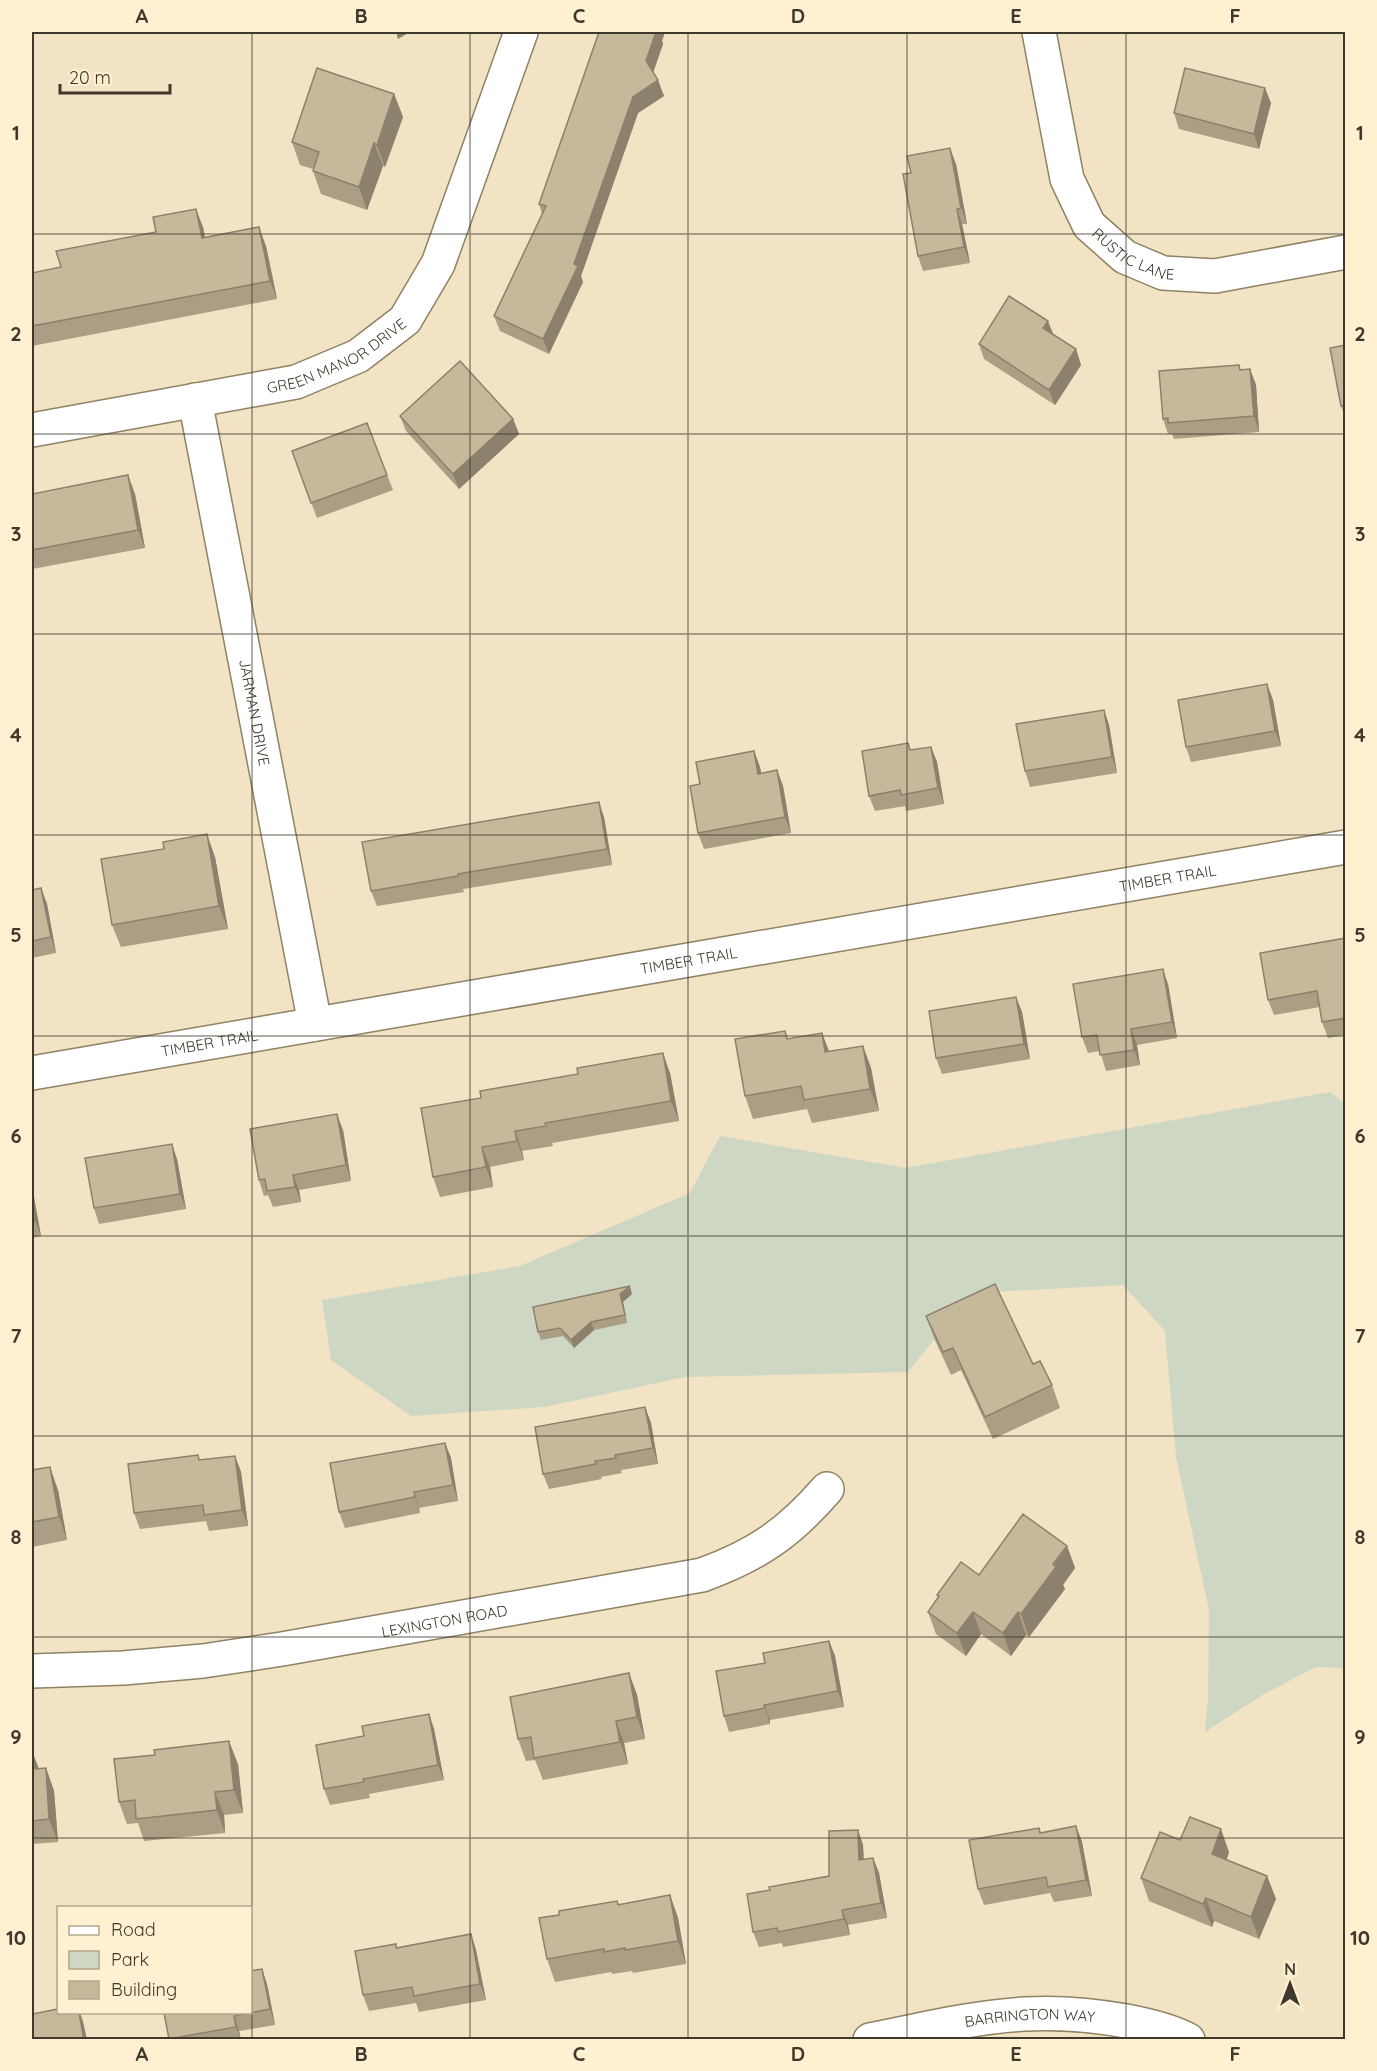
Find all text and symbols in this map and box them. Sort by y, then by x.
text: A [136,3,149,28]
text: B [354,3,368,28]
text: C [573,3,586,28]
text: D [791,3,805,28]
text: E [1010,3,1022,28]
text: F [1229,3,1241,28]
scale bar [60,57,170,95]
text: 20 m [69,66,111,89]
text: 1 [12,120,20,145]
text: 1 [1356,120,1364,145]
street label: RUSTIC LANE [1089,223,1175,283]
street label: GREEN MANOR DRIVE [265,313,410,397]
text: 2 [10,321,22,346]
text: 2 [1354,321,1366,346]
text: 3 [11,521,21,546]
text: 3 [1355,521,1365,546]
street label: JARMAN DRIVE [235,657,275,767]
text: 4 [10,722,22,747]
text: 4 [1354,722,1366,747]
street label: TIMBER TRAIL [1117,860,1217,895]
text: 5 [10,922,22,947]
text: 5 [1354,922,1366,947]
street label: TIMBER TRAIL [638,942,738,978]
street label: TIMBER TRAIL [159,1025,259,1060]
text: 6 [10,1123,22,1148]
text: 6 [1354,1123,1366,1148]
text: 7 [11,1323,22,1348]
text: 7 [1355,1323,1366,1348]
text: 8 [11,1524,22,1549]
text: 8 [1355,1524,1366,1549]
street label: LEXINGTON ROAD [380,1600,509,1641]
text: 9 [10,1724,22,1749]
text: 9 [1354,1724,1366,1749]
legend [57,1906,252,2014]
text: Road [111,1918,156,1941]
text: 10 [6,1925,26,1950]
text: 10 [1350,1925,1370,1950]
text: Park [111,1948,149,1971]
north arrow [1260,1954,1320,2014]
text: N [1284,1959,1296,1979]
text: Building [111,1978,177,2001]
street label: BARRINGTON WAY [963,2004,1097,2031]
text: A [136,2041,149,2066]
text: B [354,2041,368,2066]
text: C [573,2041,586,2066]
text: D [791,2041,805,2066]
text: E [1010,2041,1022,2066]
text: F [1229,2041,1241,2066]

